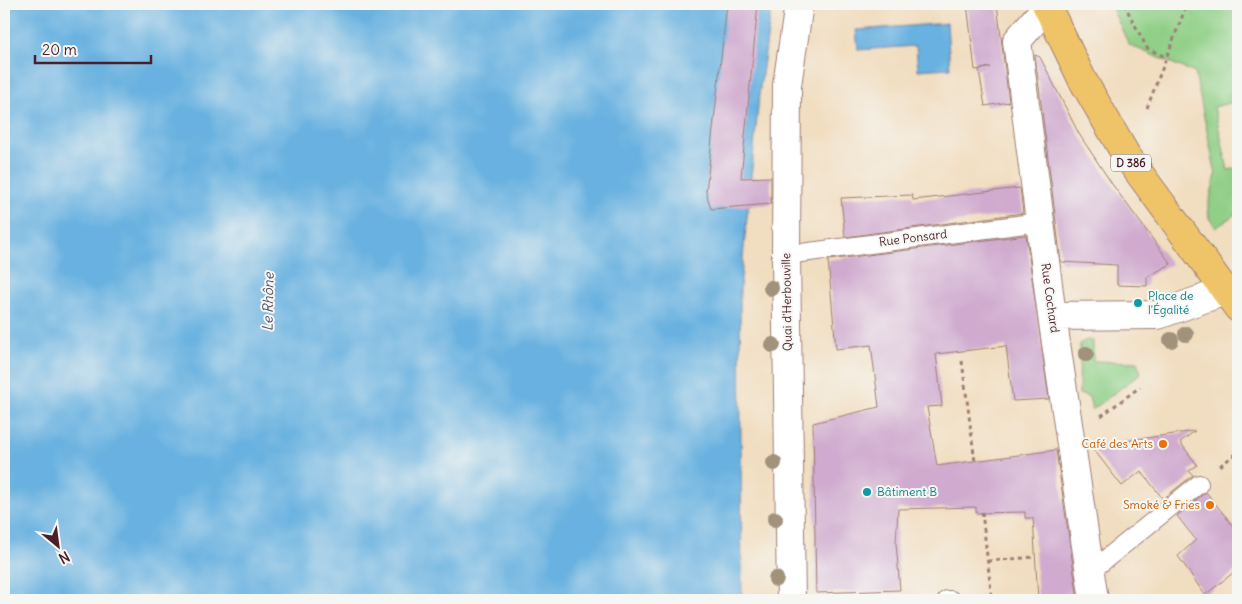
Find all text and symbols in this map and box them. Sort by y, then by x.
scale bar [35,32,151,64]
text: 20 m [42,40,77,59]
road number: D 386 [1111,154,1151,172]
street label: Rue Ponsard [878,226,948,249]
street label: Quai d'Herbouville [778,253,795,351]
street label: Rue Cochard [1038,262,1063,334]
water label: Le Rhône [258,271,278,331]
place label: Place de l'Égalité [1148,288,1193,317]
marker: Place de l'Égalité [1132,297,1144,309]
place label: Café des Arts [1082,436,1153,451]
marker: Café des Arts [1157,438,1169,450]
place label: Bâtiment B [877,484,937,499]
marker: Bâtiment B [861,486,873,498]
place label: Smoké & Fries [1123,497,1200,512]
marker: Smoké & Fries [1204,499,1216,511]
north arrow [32,522,82,572]
text: N [56,547,73,568]

